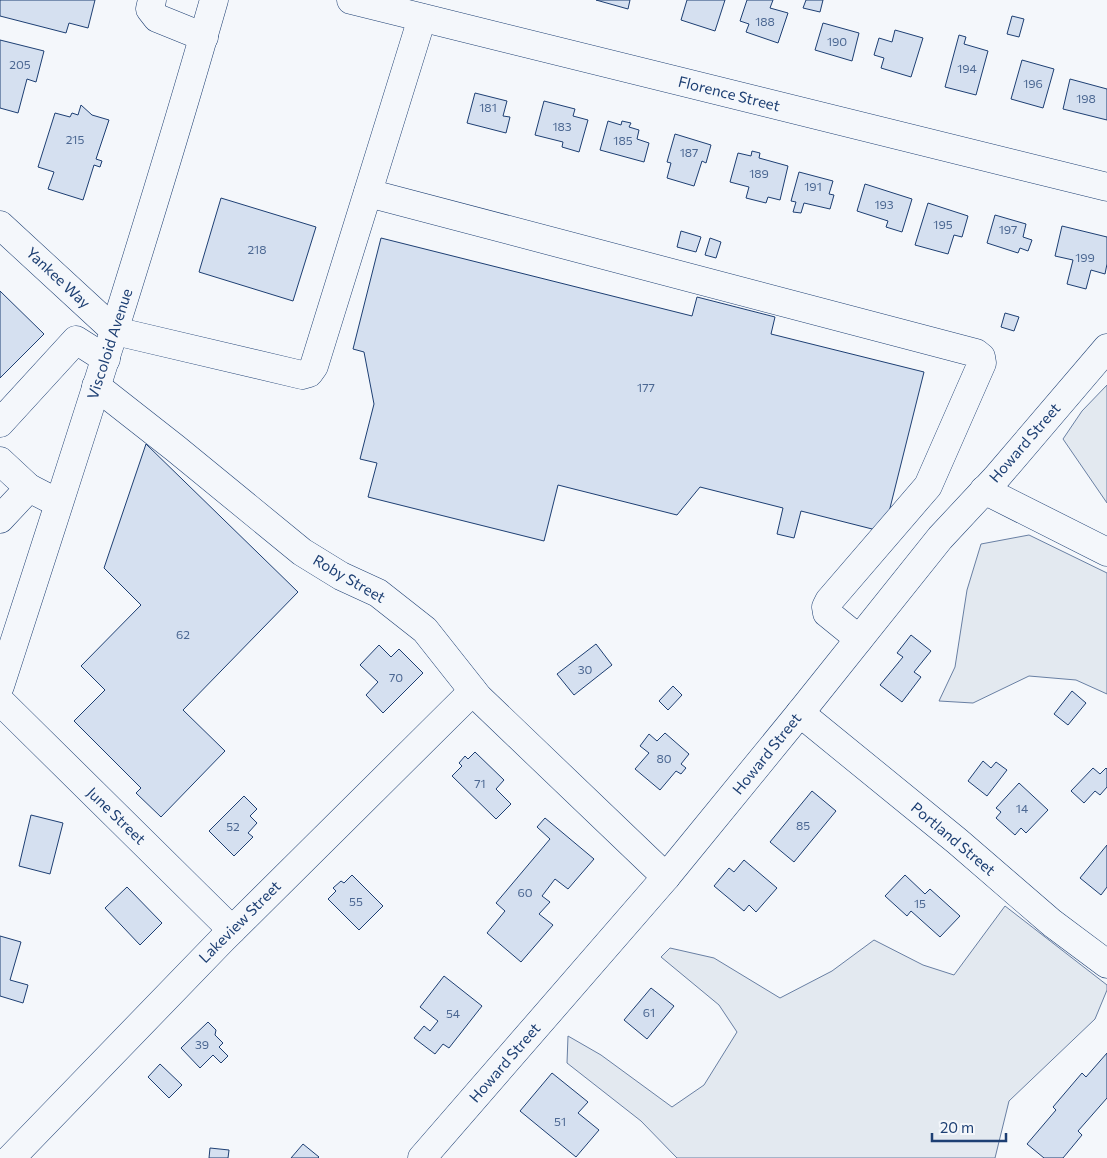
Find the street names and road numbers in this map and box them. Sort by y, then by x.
street label: Florence Street [677,72,782,114]
street label: Yankee Way [23,243,95,312]
street label: Viscoloid Avenue [83,286,135,401]
street label: Howard Street [985,399,1064,486]
street label: Roby Street [310,550,389,606]
street label: Howard Street [728,709,804,798]
street label: June Street [84,783,150,848]
street label: Portland Street [908,798,999,879]
street label: Lakeview Street [195,877,284,966]
street label: Howard Street [465,1019,544,1106]

